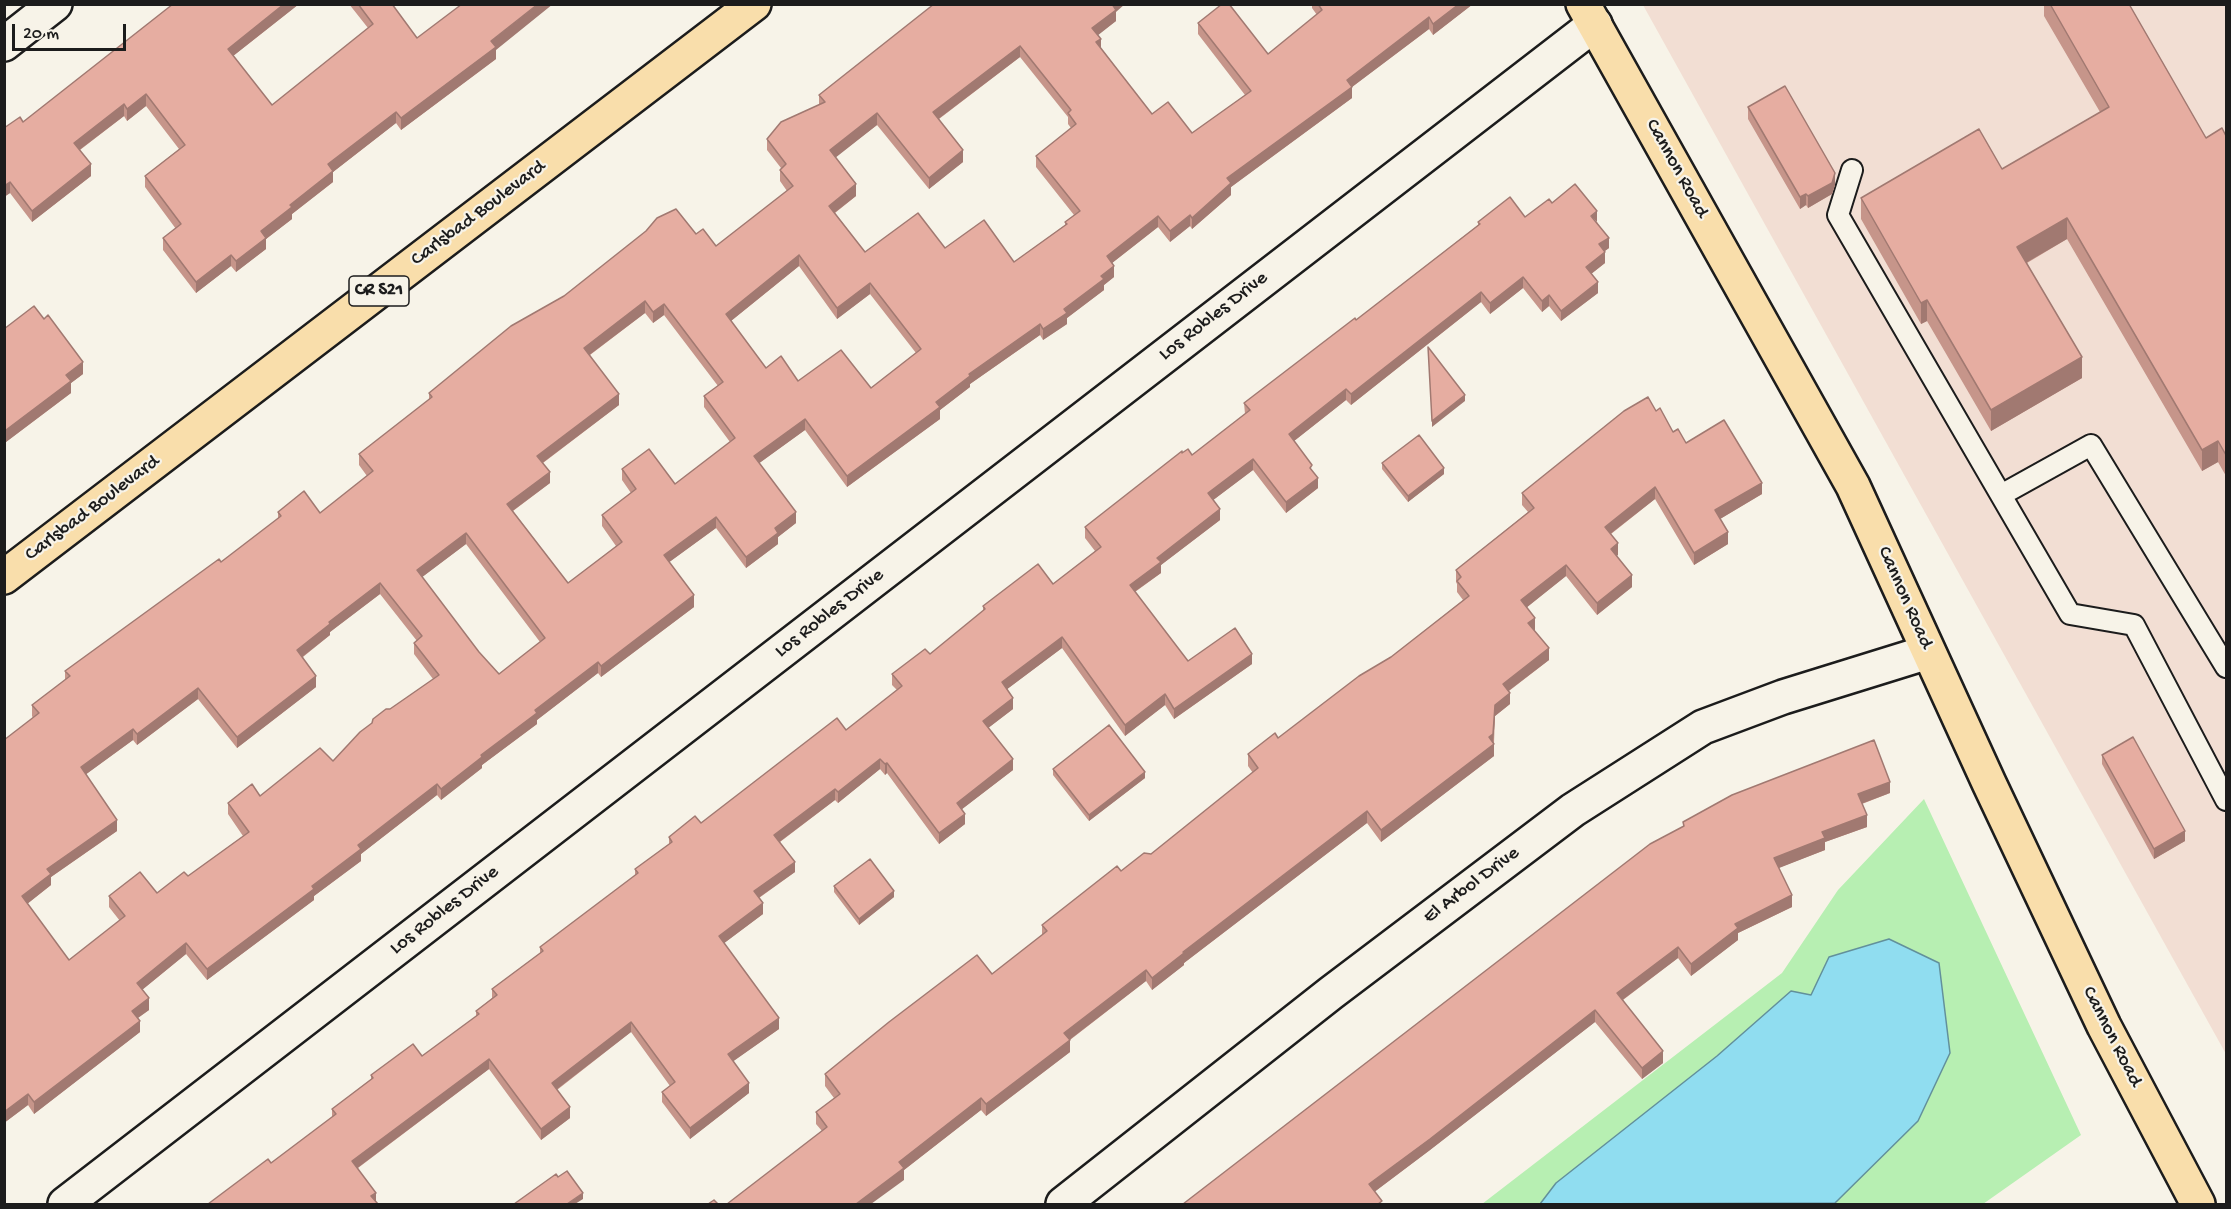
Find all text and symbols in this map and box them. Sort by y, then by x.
scale bar [15,12,129,50]
text: 20 m [23,24,59,45]
street label: Cannon Road [1639,115,1713,223]
street label: Carlsbad Boulevard [407,156,551,272]
street label: Los Robles Drive [1155,267,1273,367]
road number: CR S21 [349,276,409,306]
street label: Carlsbad Boulevard [21,451,165,567]
street label: Cannon Road [1871,543,1937,653]
street label: Los Robles Drive [771,564,889,664]
street label: El Arbol Drive [1419,842,1525,930]
street label: Los Robles Drive [386,861,504,961]
street label: Cannon Road [2076,983,2146,1091]

